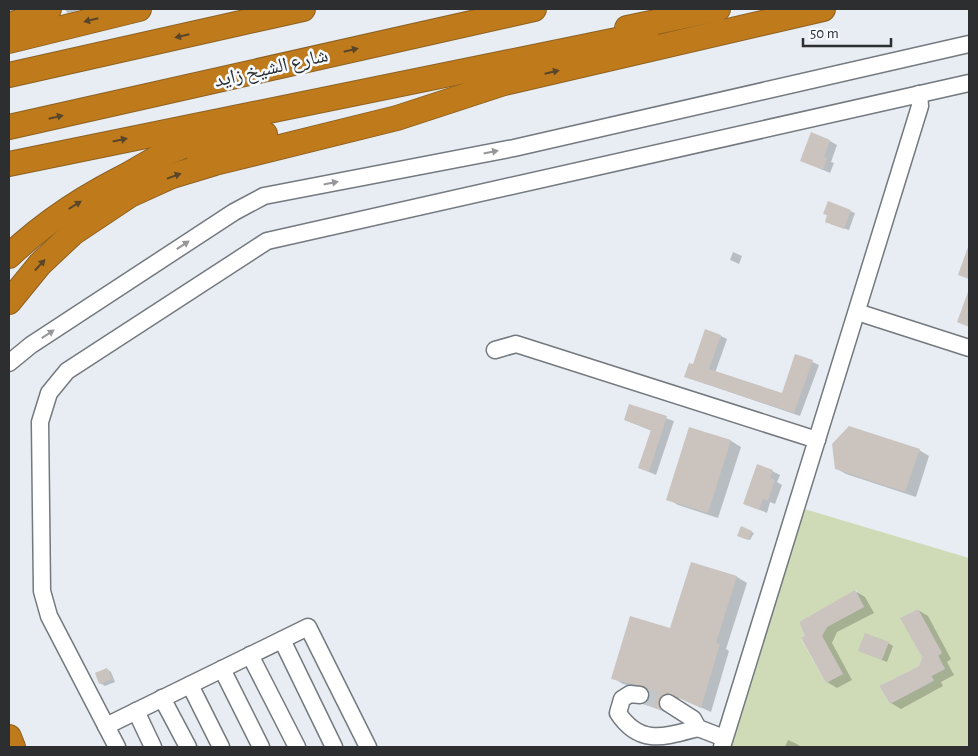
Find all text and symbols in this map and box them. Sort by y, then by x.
scale bar [803,15,890,47]
one-way arrow [84,16,99,24]
text: 50 m [810,26,839,41]
one-way arrow [174,32,189,40]
street label: شارع الشيخ زايد [212,45,330,93]
one-way arrow [344,46,359,54]
one-way arrow [544,68,559,76]
one-way arrow [49,113,64,121]
one-way arrow [113,136,129,144]
one-way arrow [483,148,499,156]
one-way arrow [167,172,182,180]
one-way arrow [323,179,338,187]
one-way arrow [68,200,81,209]
one-way arrow [177,240,190,250]
one-way arrow [34,259,46,271]
one-way arrow [41,329,54,339]

